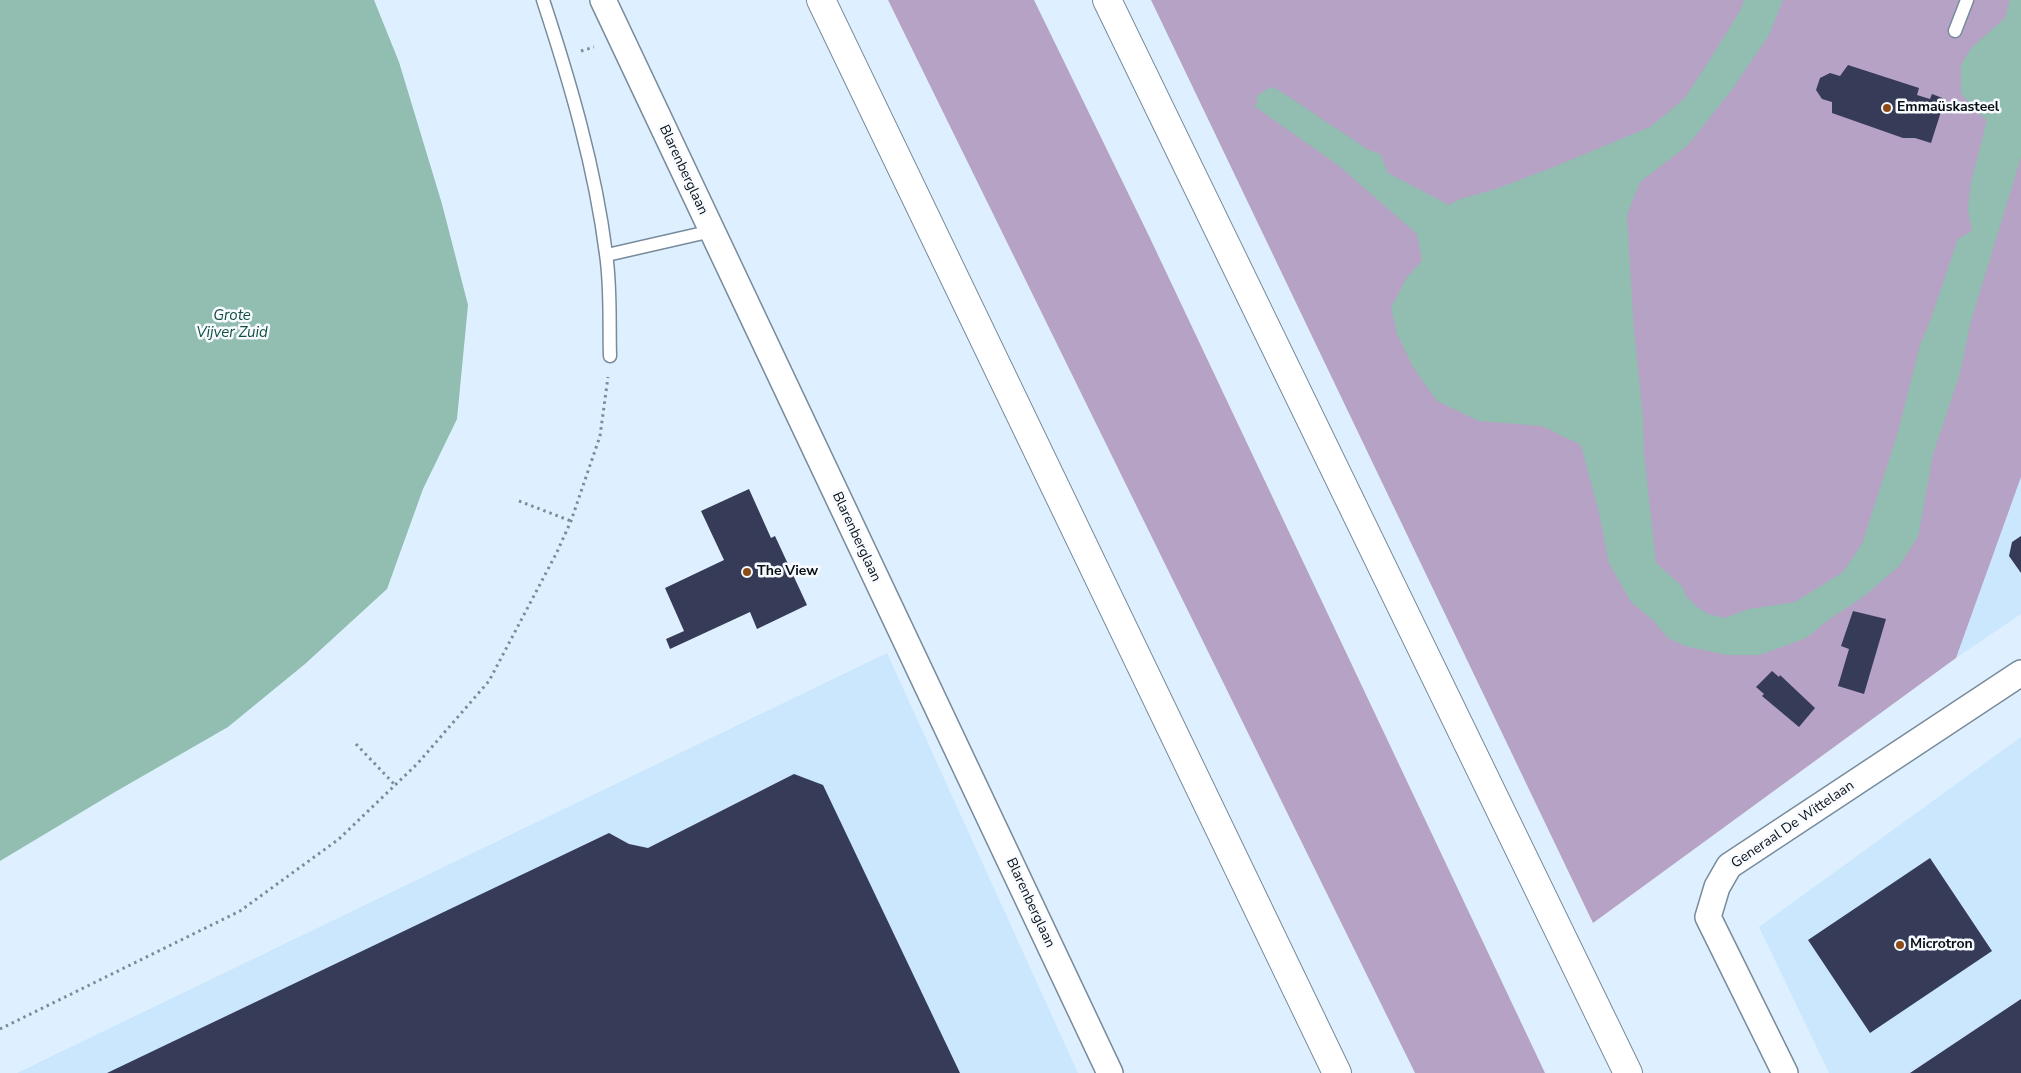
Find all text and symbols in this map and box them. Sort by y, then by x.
place label: Emmaüskasteel [1897,100,1999,116]
marker: Emmaüskasteel [1881,102,1893,114]
street label: Blarenberglaan [655,122,711,218]
water label: Grote Vijver Zuid [196,307,268,342]
street label: Blarenberglaan [828,489,884,585]
place label: The View [757,564,818,580]
marker: The View [741,566,753,578]
street label: Generaal De Wittelaan [1728,778,1858,872]
street label: Blarenberglaan [1002,855,1058,951]
place label: Microtron [1910,937,1973,953]
marker: Microtron [1894,939,1906,951]

